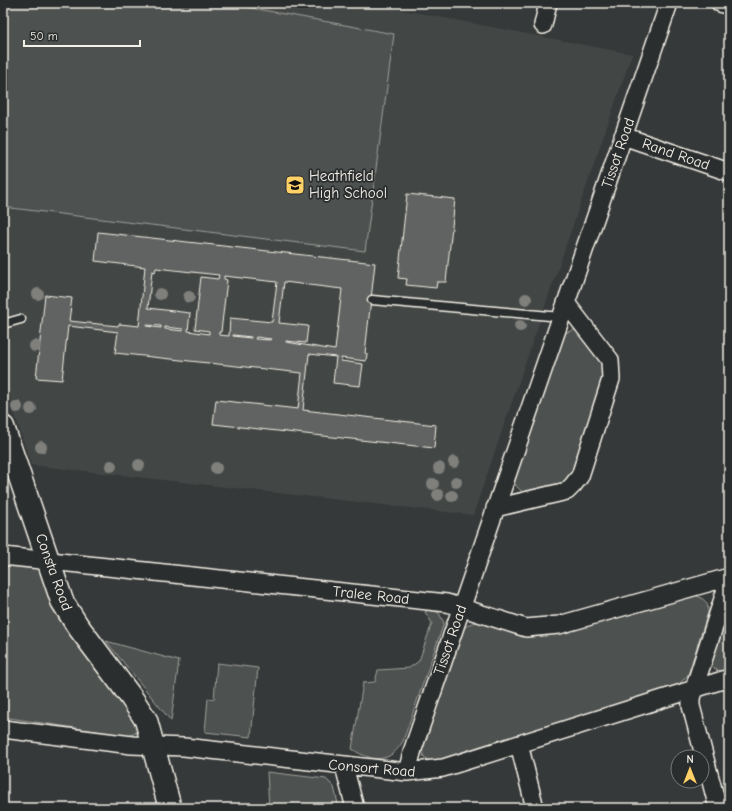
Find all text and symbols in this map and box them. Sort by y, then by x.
scale bar [24,22,140,48]
text: 50 m [30,29,58,43]
street label: Tissot Road [598,115,638,191]
street label: Rand Road [640,134,712,174]
place label: Heathfield High School [309,167,387,202]
school or university icon: Heathfield High School [284,174,306,196]
street label: Consta Road [32,531,76,613]
street label: Tralee Road [332,582,410,608]
street label: Tissot Road [430,602,470,678]
north arrow [670,749,710,789]
text: N [686,753,694,766]
street label: Consort Road [328,755,416,781]

